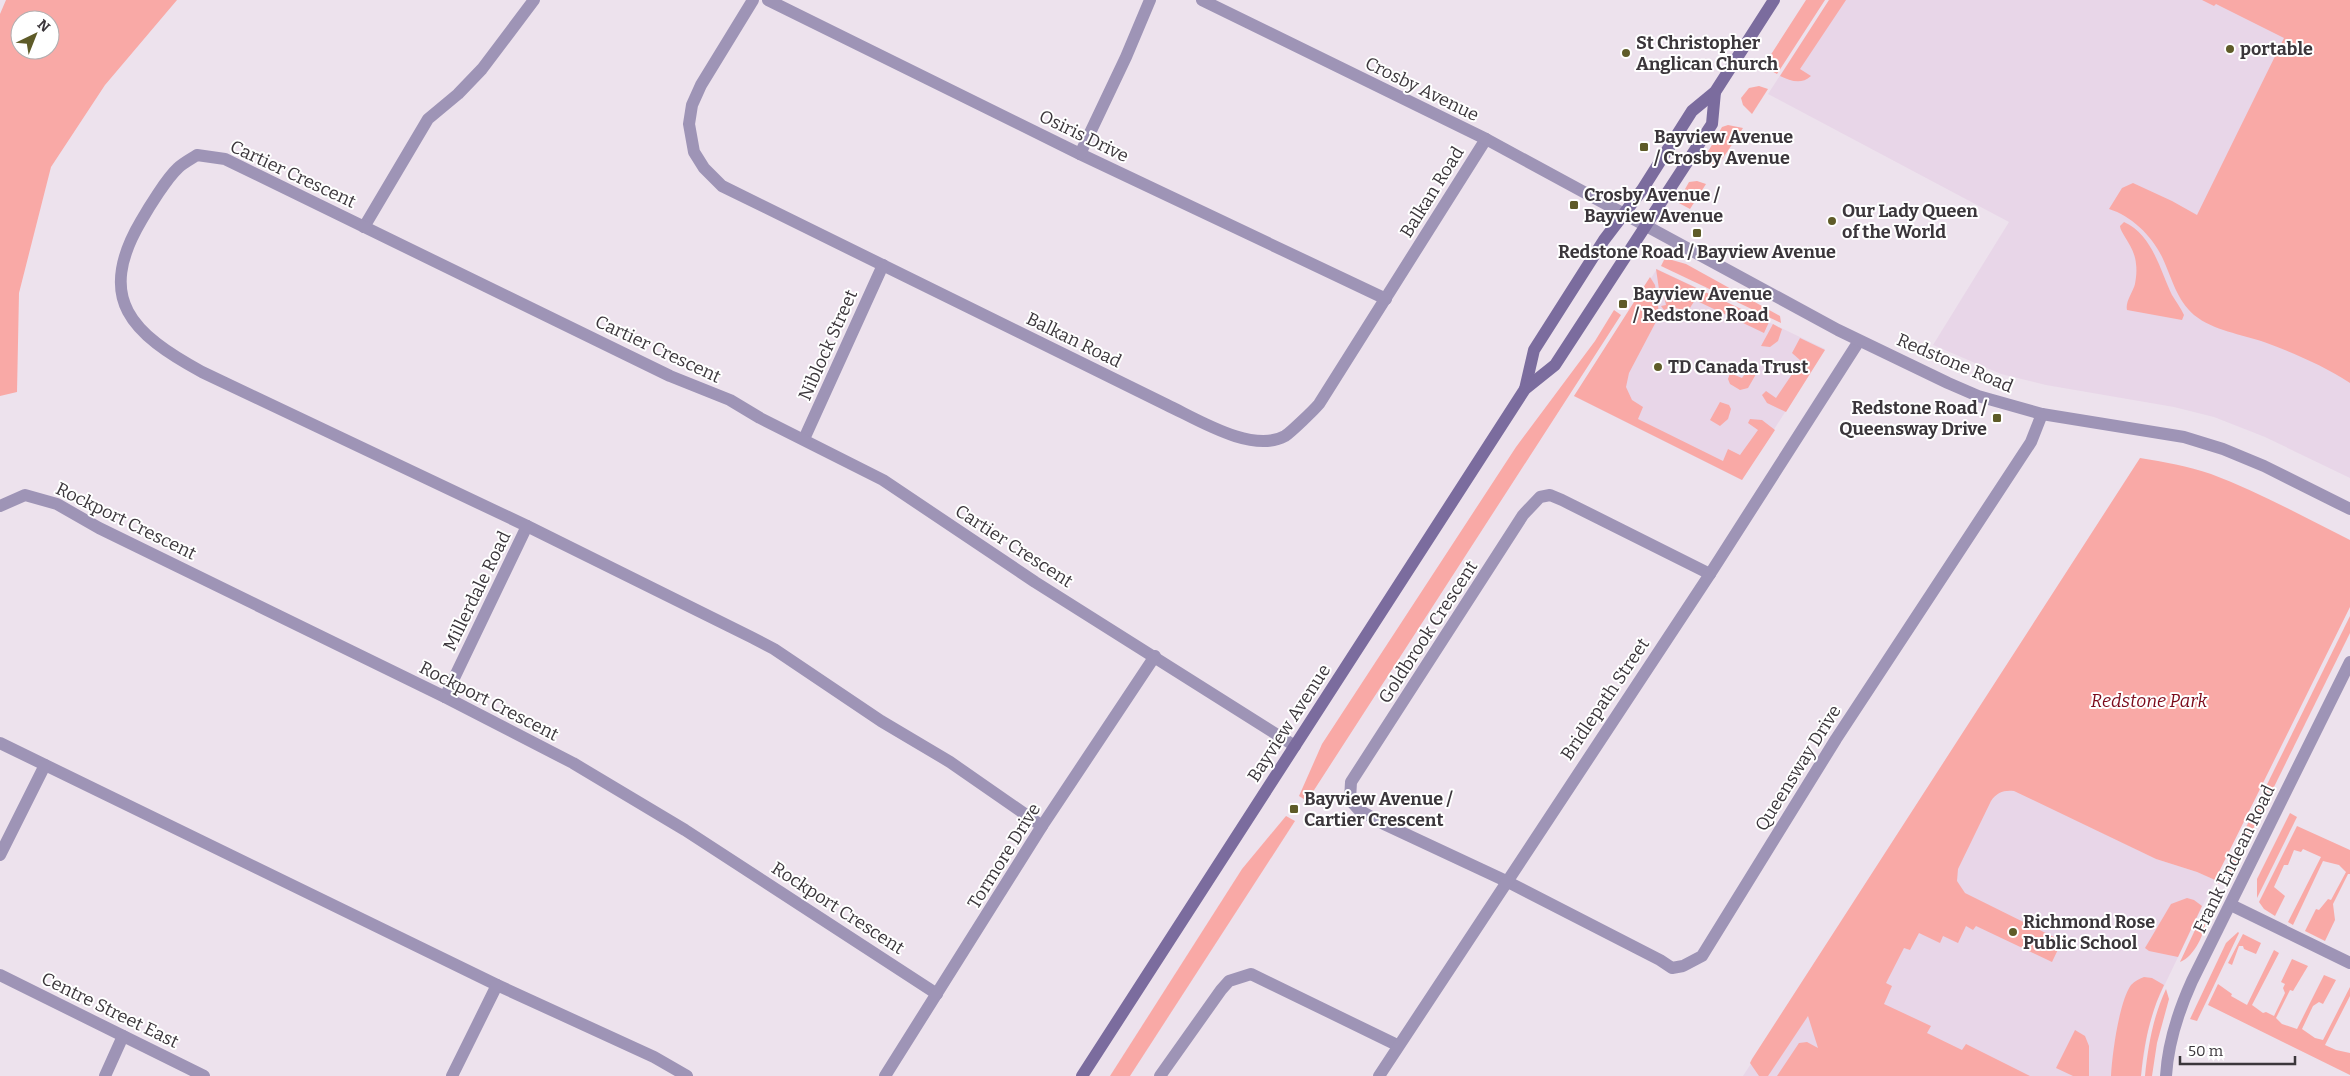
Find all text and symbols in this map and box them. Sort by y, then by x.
north arrow [10,10,60,60]
text: N [34,16,53,36]
place label: St Christopher Anglican Church [1636,32,1779,75]
place label: portable [2240,38,2313,60]
marker: portable [2224,43,2236,55]
marker: St Christopher Anglican Church [1620,47,1632,59]
street label: Crosby Avenue [1361,52,1483,126]
street label: Osiris Drive [1036,105,1132,167]
place label: Bayview Avenue / Crosby Avenue [1653,126,1793,169]
street label: Cartier Crescent [227,135,360,213]
marker: Bayview Avenue / Crosby Avenue [1638,141,1650,153]
street label: Balkan Road [1395,142,1469,242]
place label: Crosby Avenue / Bayview Avenue [1584,184,1723,227]
marker: Crosby Avenue / Bayview Avenue [1568,199,1580,211]
place label: Our Lady Queen of the World [1842,200,1978,243]
marker: Our Lady Queen of the World [1826,215,1838,227]
marker: Redstone Road / Bayview Avenue [1691,227,1703,239]
place label: Redstone Road / Bayview Avenue [1558,241,1836,263]
place label: Bayview Avenue / Redstone Road [1632,283,1772,326]
street label: Niblock Street [794,286,862,404]
marker: Bayview Avenue / Redstone Road [1617,298,1629,310]
street label: Balkan Road [1023,308,1125,373]
street label: Cartier Crescent [592,310,725,388]
street label: Redstone Road [1893,329,2017,398]
place label: TD Canada Trust [1668,356,1808,378]
marker: TD Canada Trust [1652,361,1664,373]
place label: Redstone Road / Queensway Drive [1839,397,1988,440]
marker: Redstone Road / Queensway Drive [1991,412,2003,424]
street label: Rockport Crescent [52,477,200,565]
street label: Cartier Crescent [951,500,1077,593]
street label: Millerdale Road [439,527,516,654]
street label: Goldbrook Crescent [1374,556,1483,707]
street label: Bridlepath Street [1556,633,1654,764]
street label: Rockport Crescent [416,656,563,746]
street label: Bayview Avenue [1243,660,1335,786]
park label: Redstone Park [2091,690,2207,712]
street label: Queensway Drive [1750,701,1846,835]
street label: Frank Endean Road [2189,781,2280,937]
place label: Bayview Avenue / Cartier Crescent [1304,788,1453,831]
street label: Tormore Drive [963,799,1045,913]
marker: Bayview Avenue / Cartier Crescent [1288,803,1300,815]
street label: Rockport Crescent [768,857,909,959]
place label: Richmond Rose Public School [2023,911,2155,954]
marker: Richmond Rose Public School [2007,926,2019,938]
street label: Centre Street East [38,967,183,1053]
scale bar [2180,1034,2295,1066]
text: 50 m [2188,1042,2224,1060]

